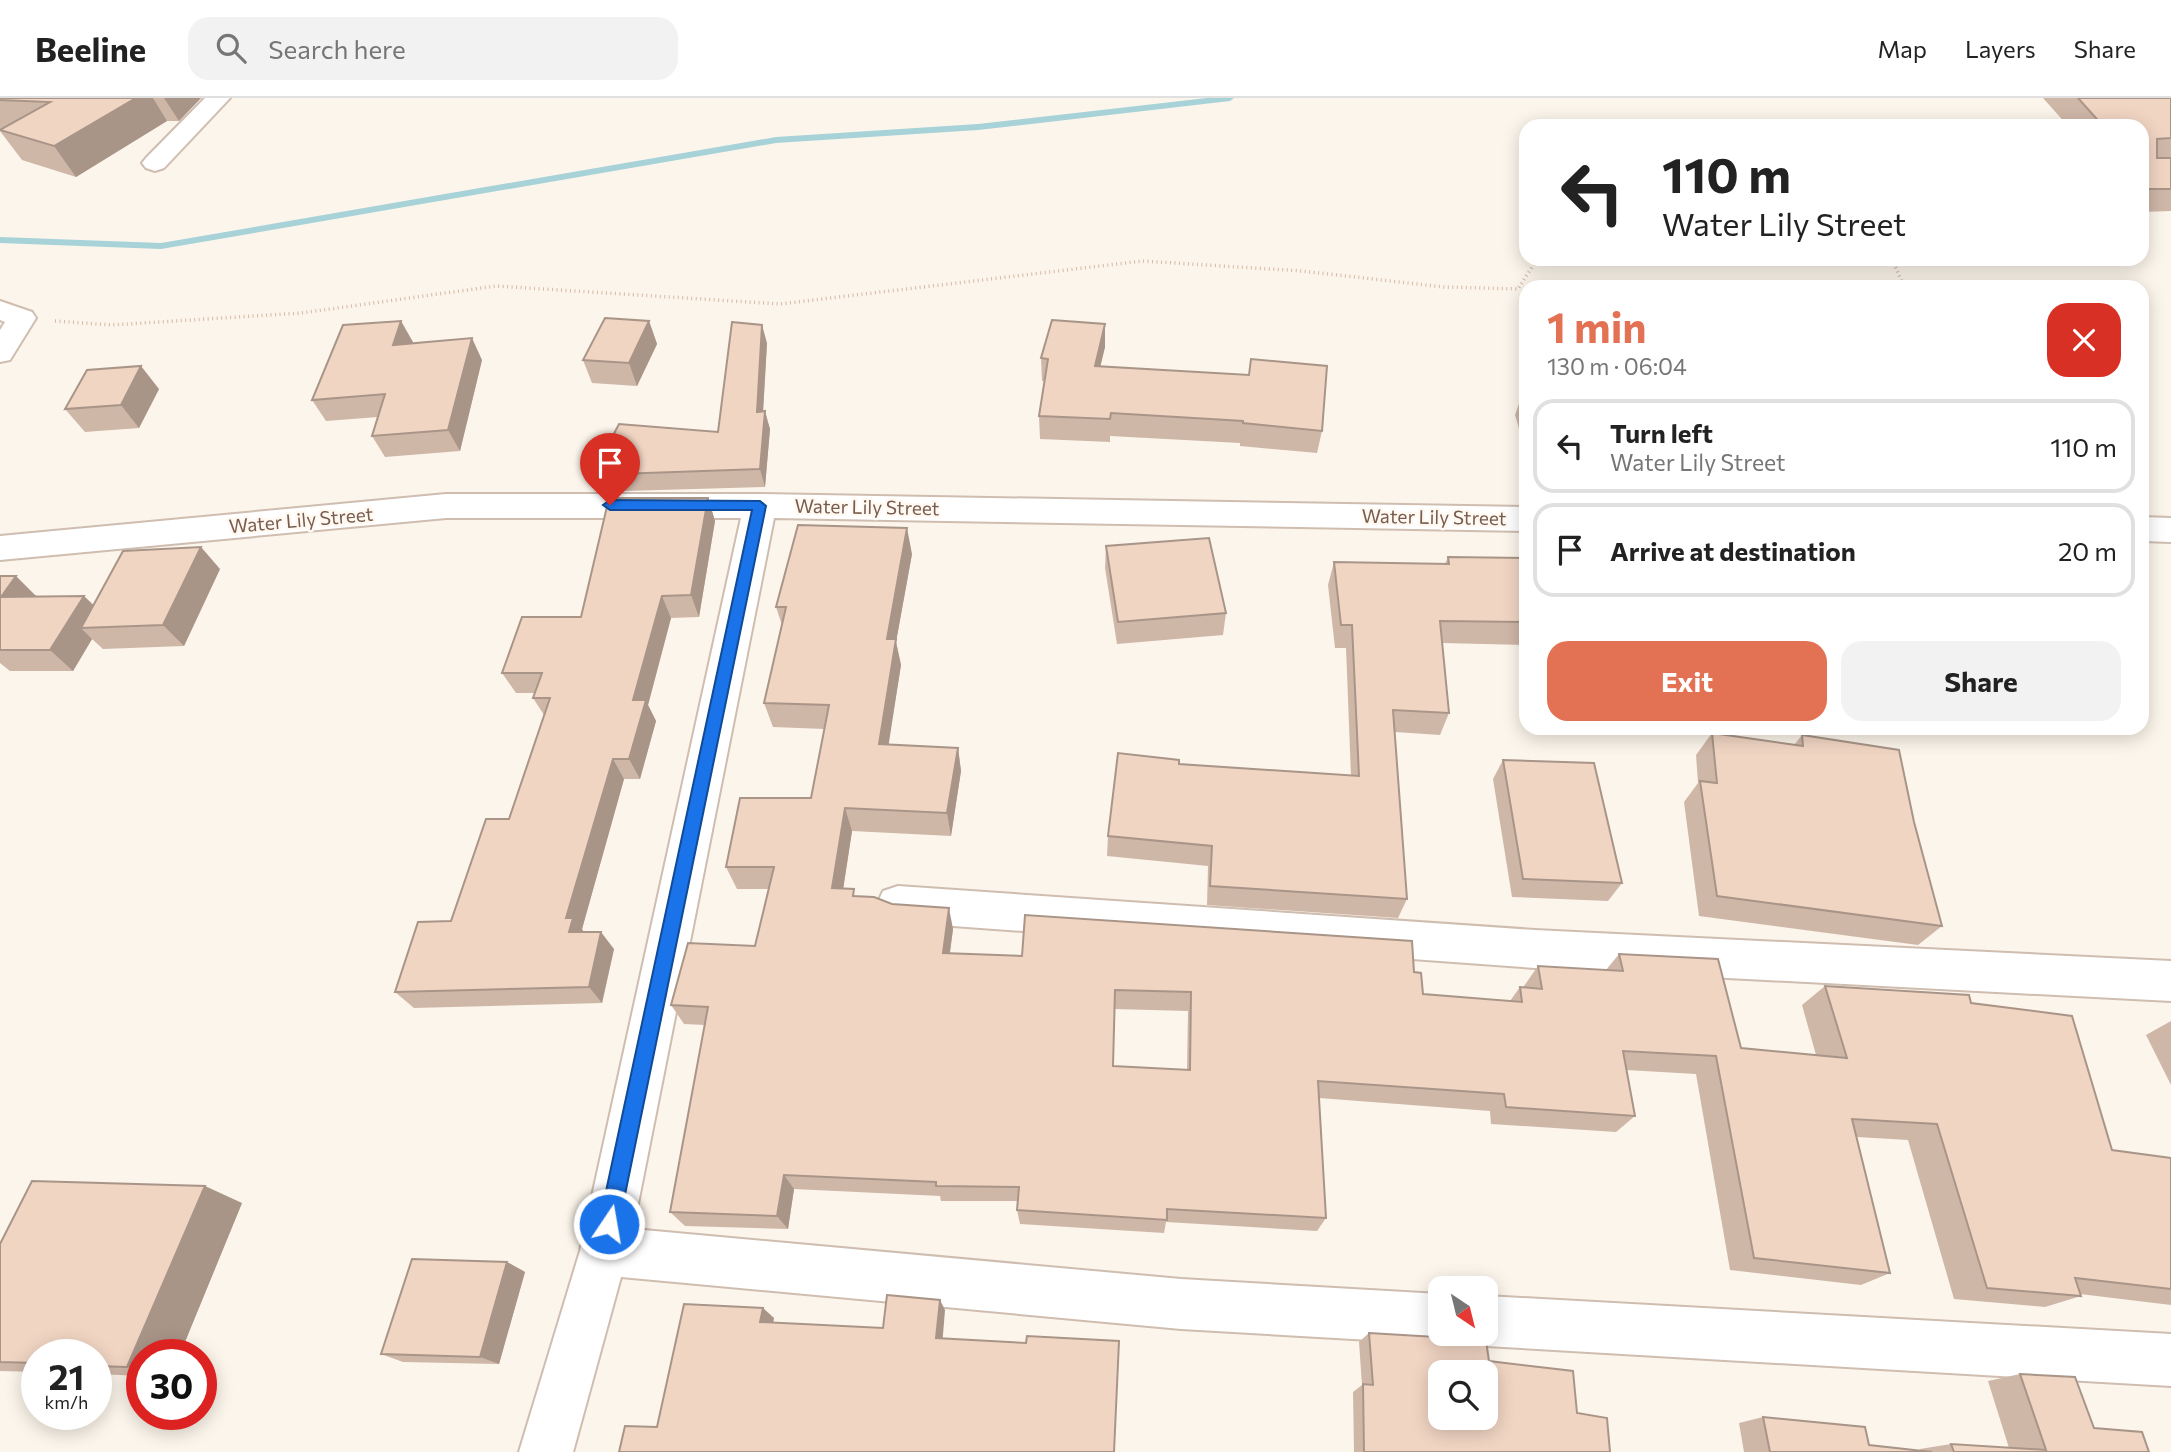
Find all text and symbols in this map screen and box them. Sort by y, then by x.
search box [188,17,678,80]
text: Beeline [35,28,146,69]
icon: search [212,29,250,67]
text: Search here [268,33,406,64]
text: Map [1878,34,1927,63]
text: Layers [1965,34,2036,63]
text: Share [2074,34,2136,63]
text: 110 m [1662,143,1791,203]
icon: left [1547,147,1638,238]
text: Water Lily Street [1662,203,1906,243]
text: 1 min [1547,300,1647,352]
button: close [2047,303,2121,377]
text: 130 m · 06:04 [1547,352,1687,380]
text: Turn left [1610,417,1713,448]
icon: left [1551,427,1589,465]
text: 110 m [2050,431,2117,462]
pin [580,433,640,505]
icon: arrive [591,444,629,482]
text: Water Lily Street [1610,448,1786,476]
street label: Water Lily Street [794,494,940,519]
street label: Water Lily Street [228,502,374,537]
street label: Water Lily Street [1361,504,1507,529]
icon: arrive [1551,531,1589,569]
text: Arrive at destination [1610,535,1856,566]
text: 20 m [2058,535,2117,566]
button: Exit [1547,641,1827,721]
button: Share [1841,641,2121,721]
position arrow [572,1187,646,1261]
north arrow [1428,1276,1498,1346]
map controls [1428,1276,1498,1430]
speed limit sign: 30 [126,1339,217,1430]
text: 21 [49,1354,84,1397]
button: search [1428,1360,1498,1430]
text: km/h [45,1391,88,1413]

